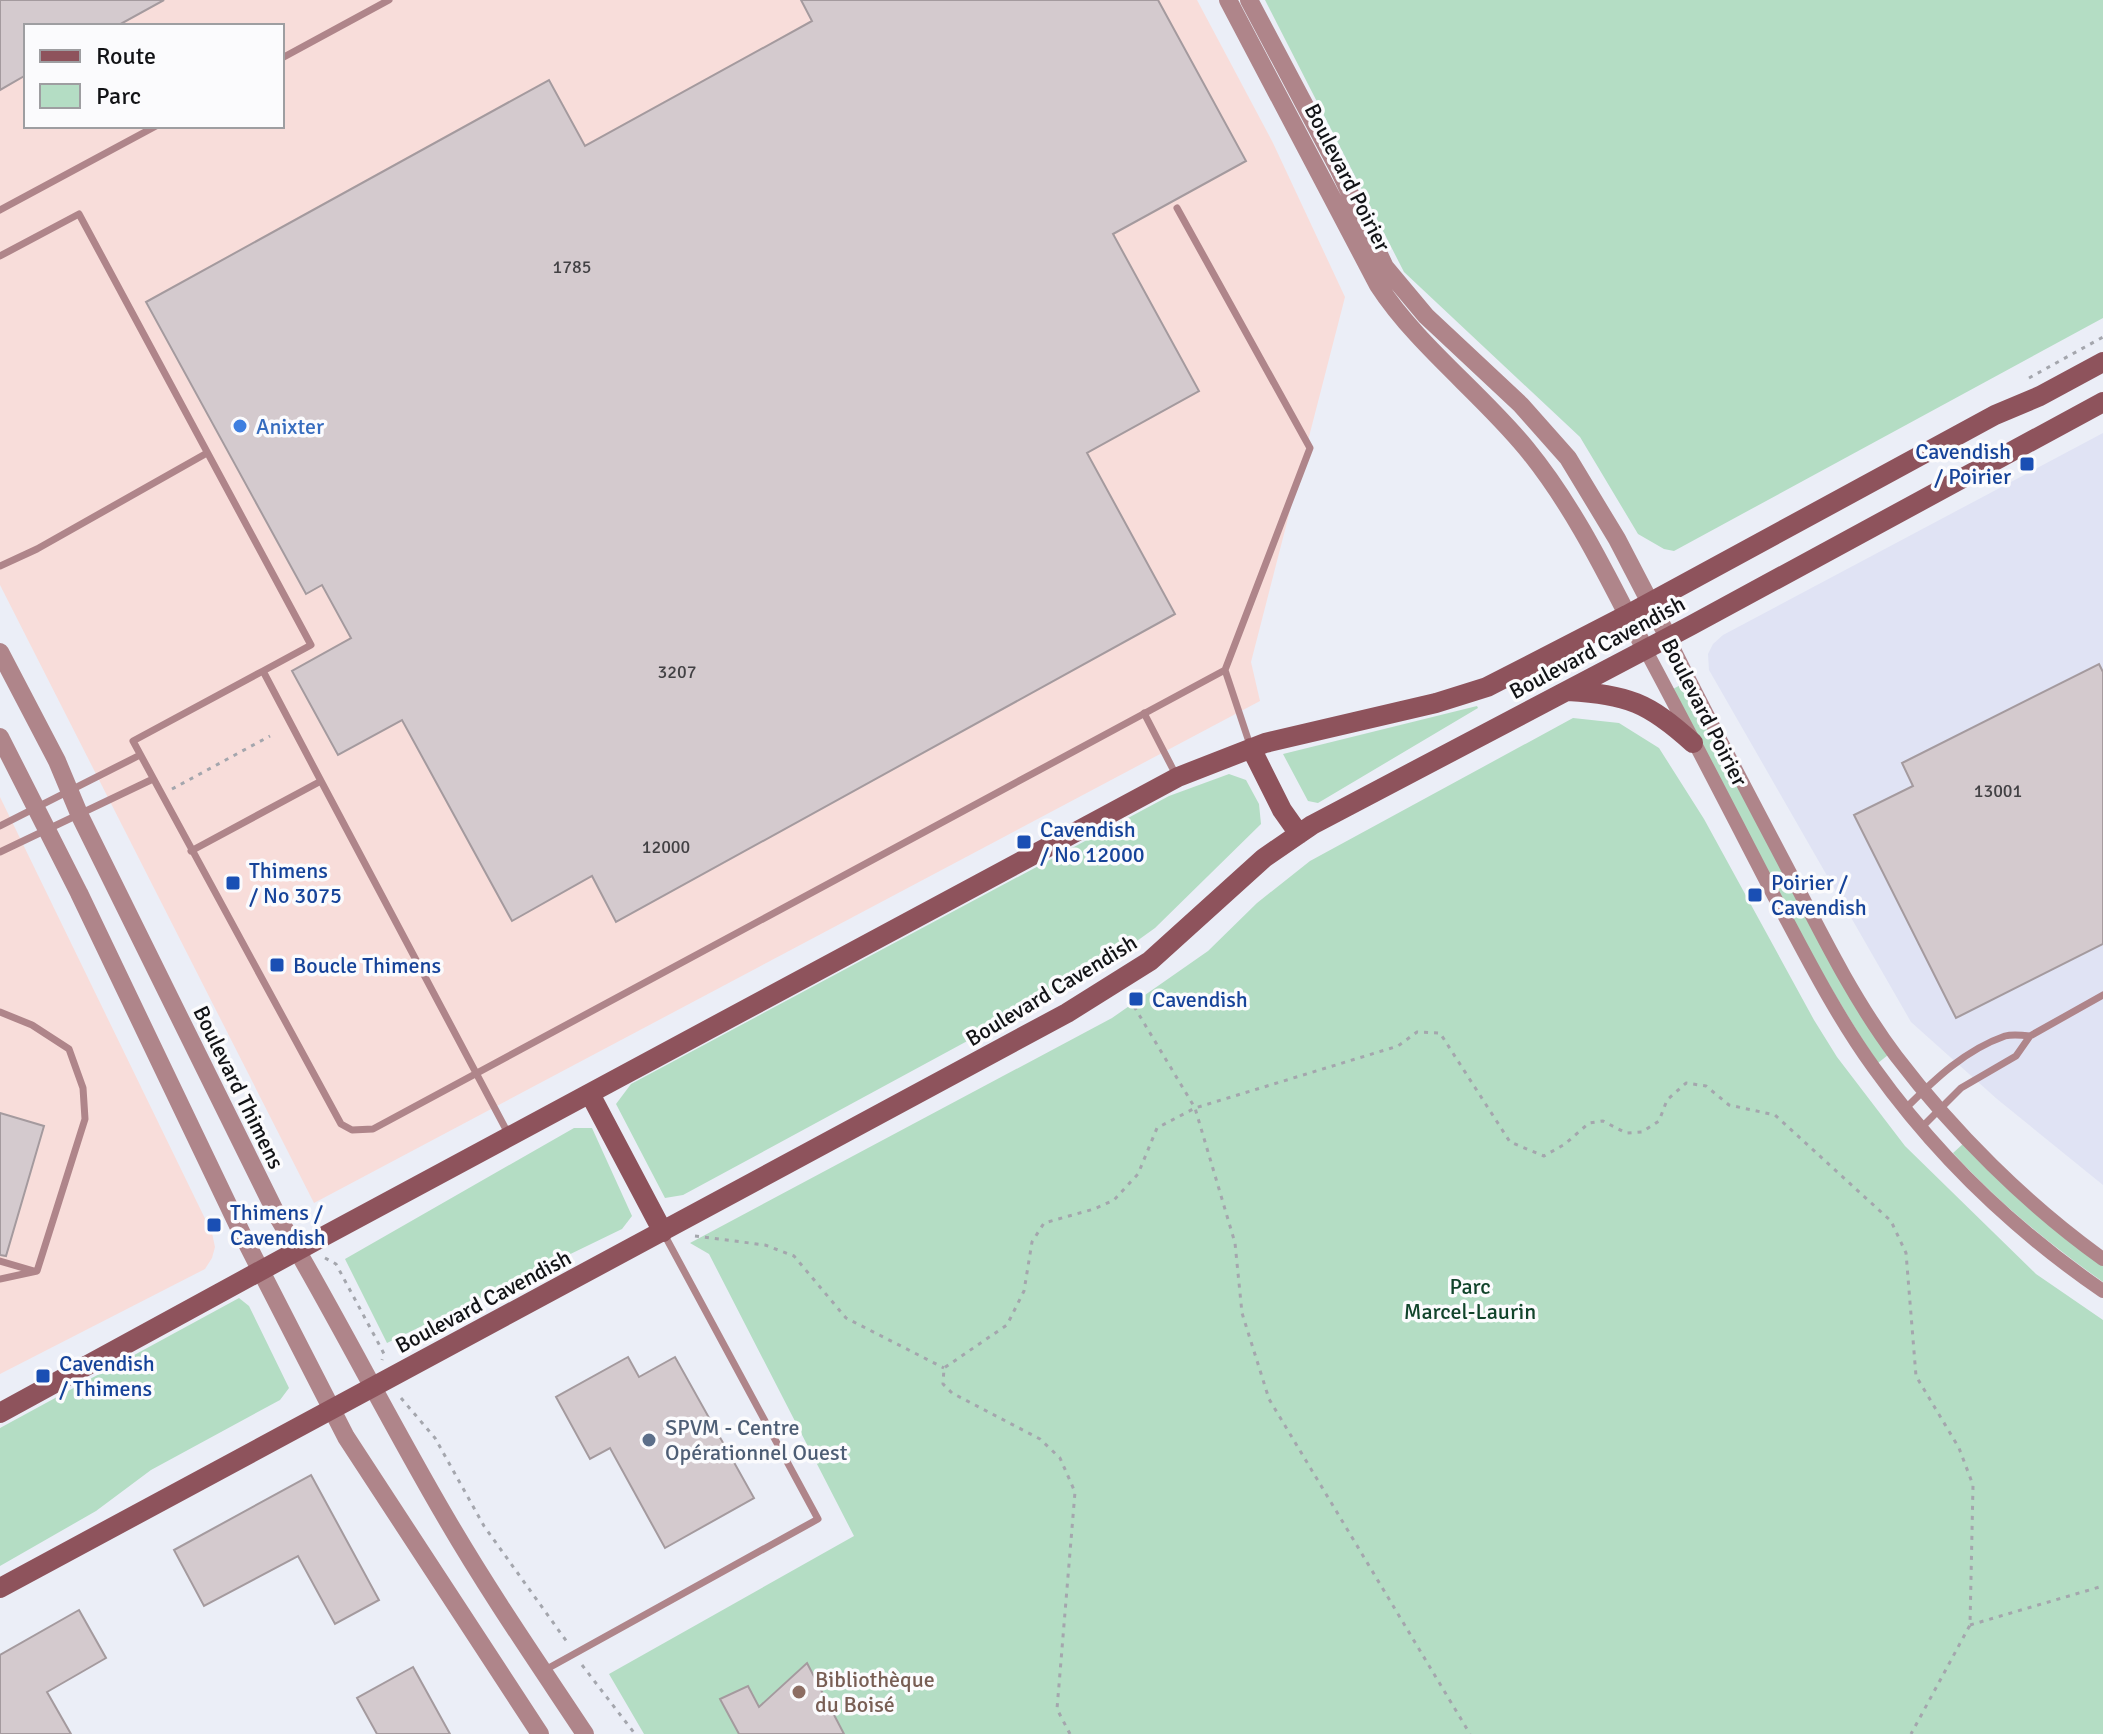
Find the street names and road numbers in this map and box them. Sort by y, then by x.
street label: Boulevard Poirier [1299,99,1396,256]
street label: Boulevard Cavendish [1505,590,1690,705]
street label: Boulevard Poirier [1656,634,1753,791]
street label: Boulevard Cavendish [961,929,1142,1052]
street label: Boulevard Thimens [187,1001,290,1173]
street label: Boulevard Cavendish [391,1244,576,1359]

